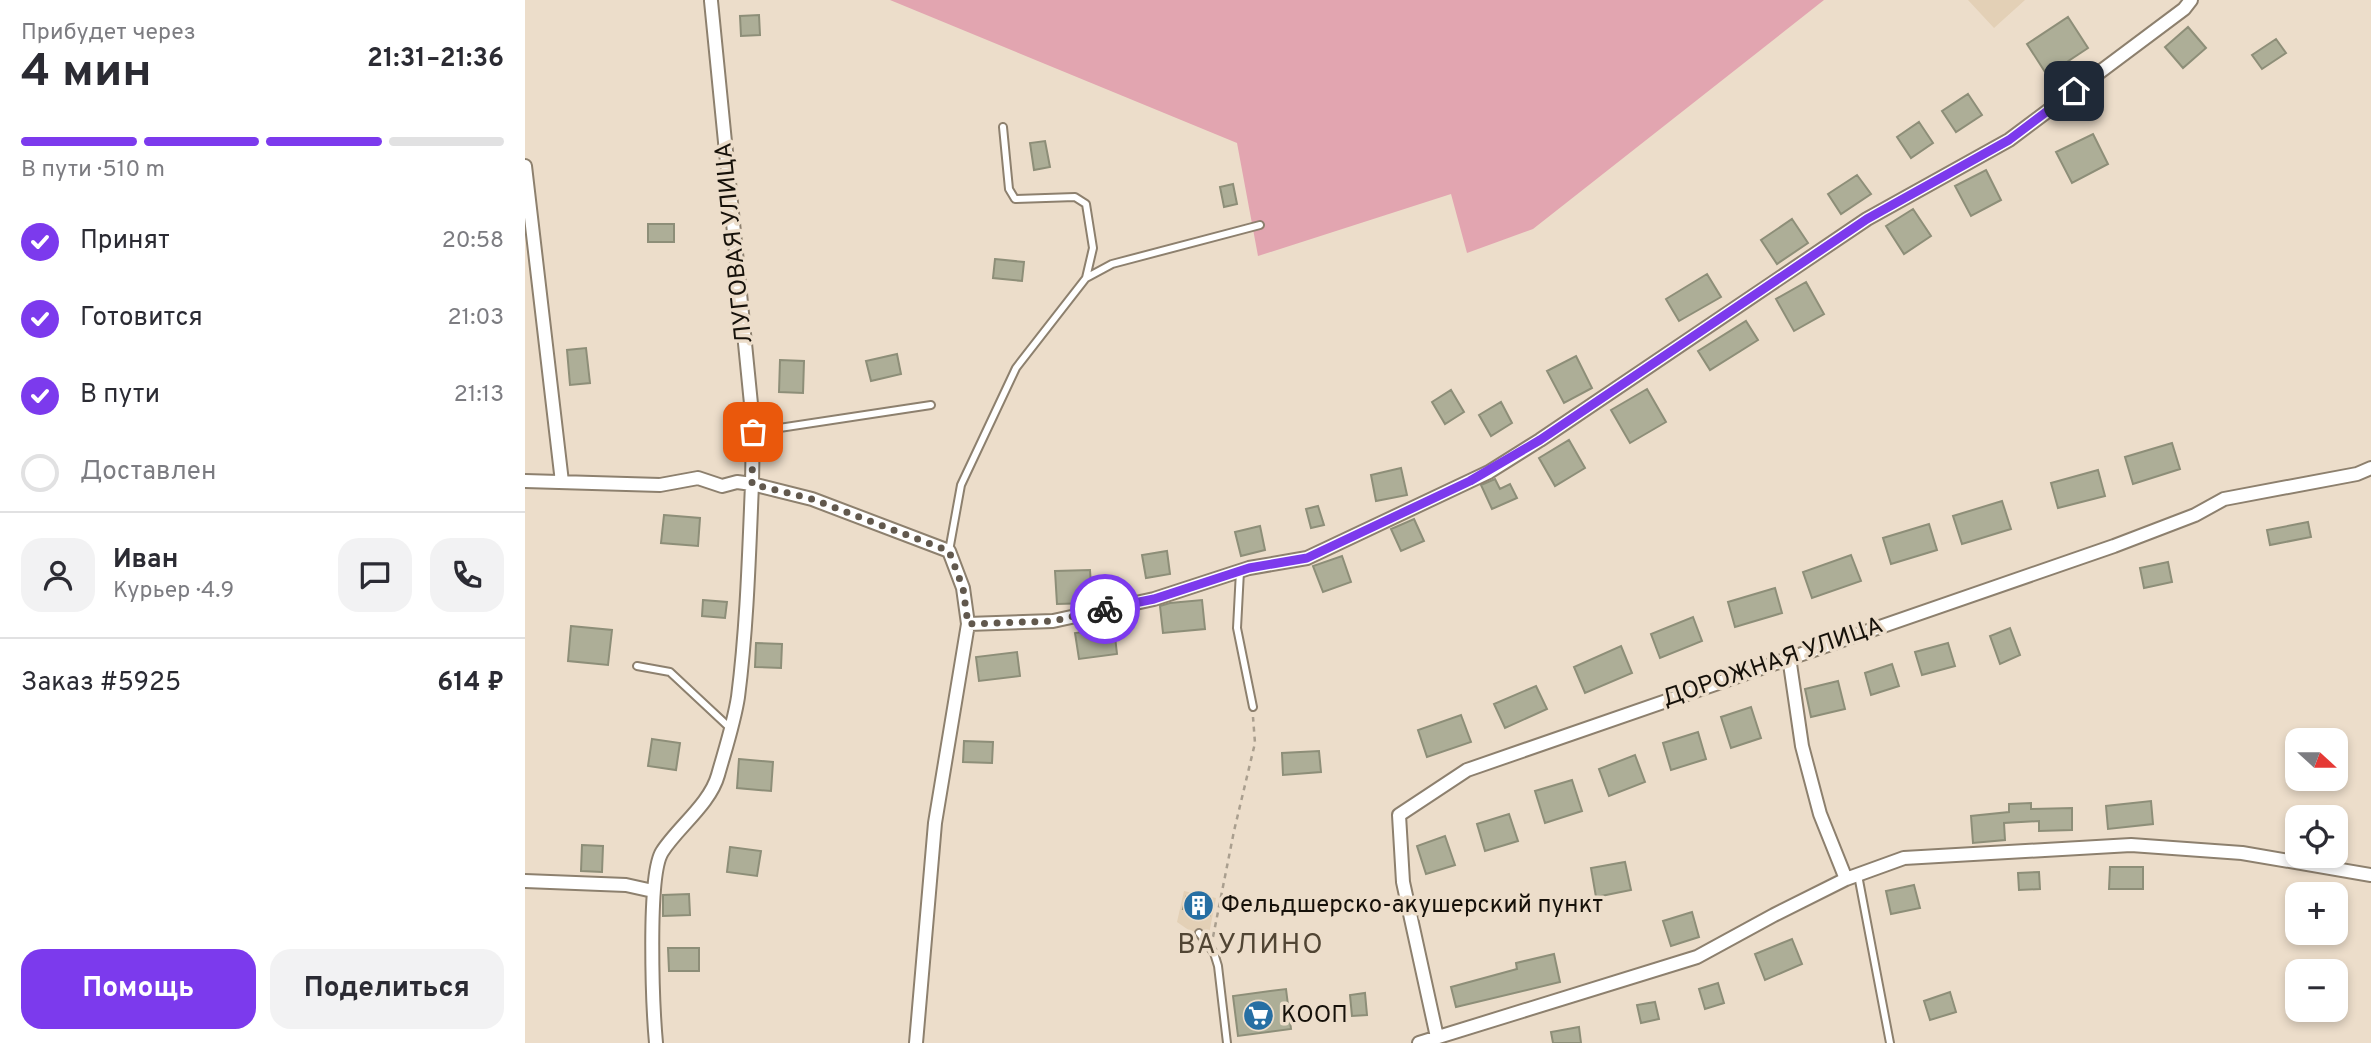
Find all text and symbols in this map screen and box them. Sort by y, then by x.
text: Прибудет через [21,19,196,48]
text: 21:31–21:36 [367,43,504,76]
text: 4 мин [21,44,152,103]
pin [2044,61,2104,121]
icon: home [2055,72,2093,110]
street label: ЛУГОВАЯ УЛИЦА [710,141,760,345]
text: В пути · 510 m [21,156,165,185]
icon: check [21,223,59,261]
text: Принят [80,225,170,258]
text: 20:58 [442,227,504,256]
icon: check [21,300,59,338]
text: Готовится [80,302,203,335]
text: 21:03 [448,304,504,333]
icon: check [21,377,59,415]
text: В пути [80,379,160,412]
text: 21:13 [454,381,504,410]
pin [723,402,783,462]
icon: bag [734,413,772,451]
text: Доставлен [80,456,216,489]
button: person [21,538,95,612]
button: chat [338,538,412,612]
button: phone [430,538,504,612]
text: Иван [113,544,178,577]
courier [1070,574,1140,644]
text: Курьер · 4.9 [113,577,234,606]
icon: bike [1086,590,1124,628]
street label: ДОРОЖНАЯ УЛИЦА [1659,611,1887,715]
text: Заказ #5925 [21,667,181,700]
text: 614 ₽ [437,667,504,700]
north arrow [2285,728,2349,791]
map controls [2285,728,2348,1022]
button: locate [2285,805,2348,868]
button: + [2285,882,2348,945]
building icon: Фельдшерско-акушерский пункт [1181,889,1215,923]
place label: Фельдшерско-акушерский пункт [1221,891,1603,921]
district label: ВАУЛИНО [1177,928,1325,964]
button: Помощь [21,949,256,1029]
button: Поделиться [270,949,504,1029]
button: − [2285,959,2348,1022]
supermarket icon: КООП [1241,999,1275,1033]
place label: КООП [1281,1001,1348,1031]

